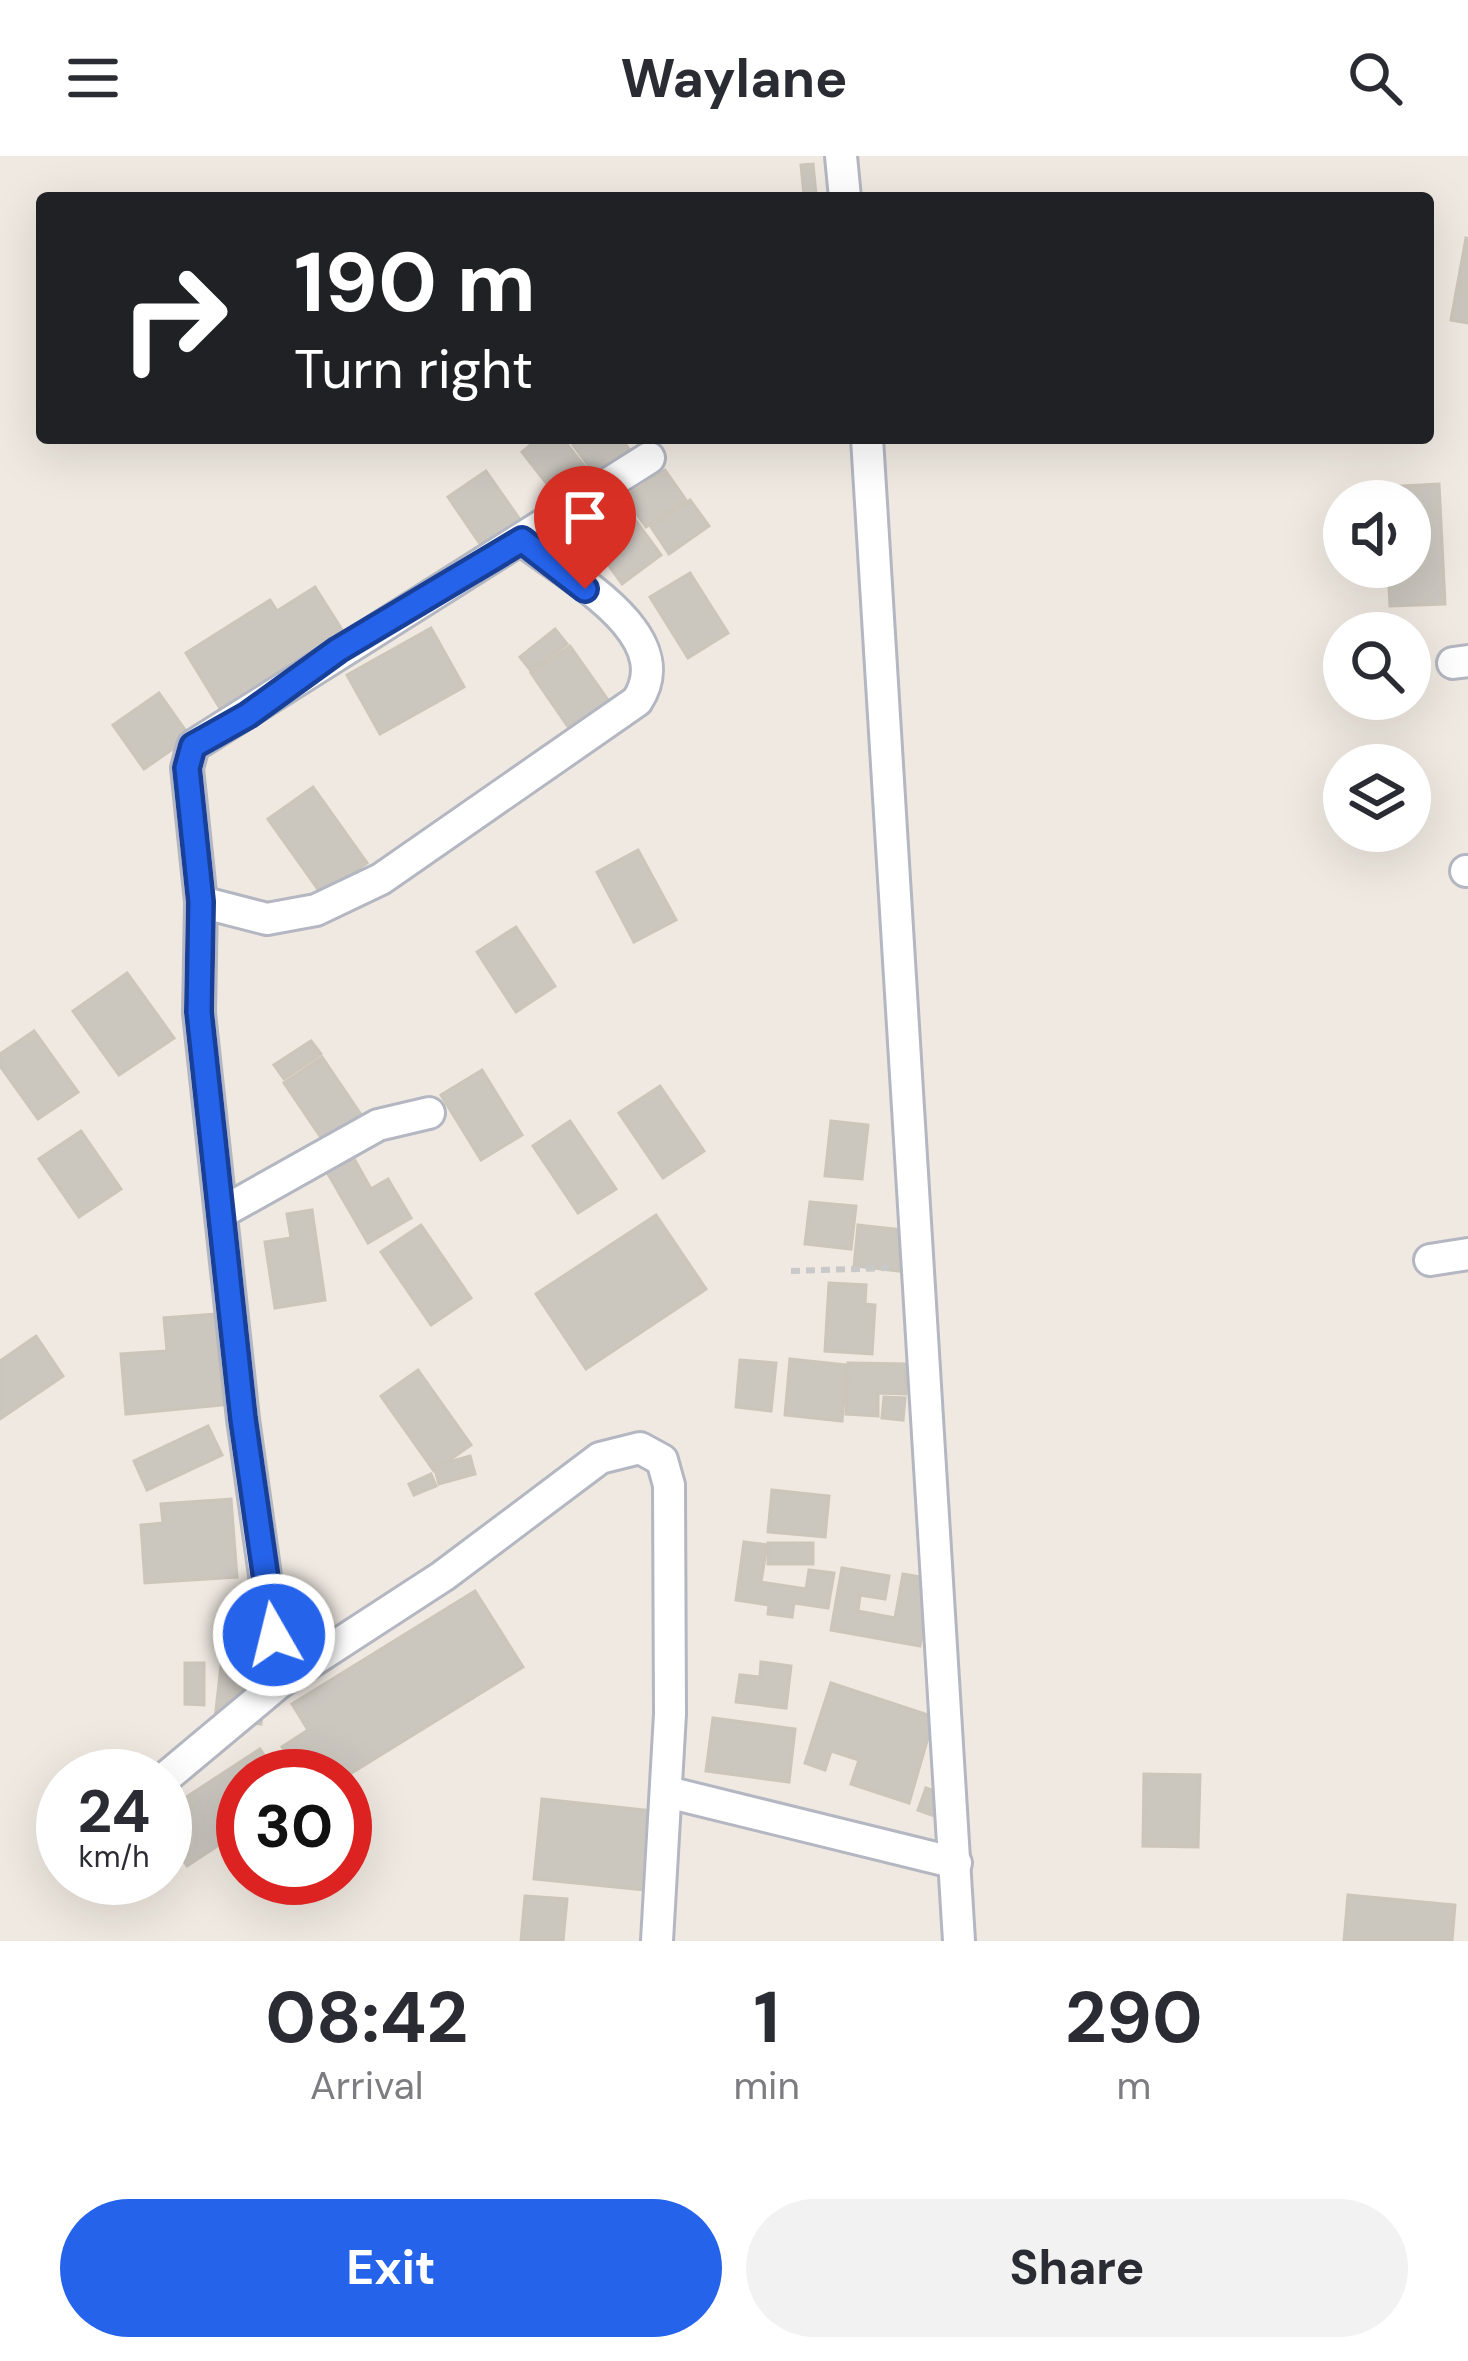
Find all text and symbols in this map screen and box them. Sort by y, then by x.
text: Waylane [621,43,847,114]
icon: menu [60,45,126,111]
icon: search [1342,45,1408,111]
text: 190 m [294,228,536,337]
icon: right [96,240,252,396]
text: Turn right [294,334,533,405]
pin [534,466,636,589]
map controls [1323,480,1431,852]
button: sound [1323,480,1431,588]
icon: arrive [552,484,618,550]
button: search [1323,612,1431,720]
button: layers [1323,744,1431,852]
position arrow [211,1572,337,1698]
speed limit sign: 30 [216,1749,372,1905]
text: 24 [77,1772,151,1851]
text: km/h [79,1837,149,1876]
text: 08:42 [265,1971,468,2064]
text: 1 [754,1971,780,2064]
text: 290 [1065,1971,1203,2064]
text: Arrival [310,2060,423,2111]
text: min [733,2060,800,2111]
text: m [1117,2060,1151,2111]
button: Exit [60,2199,722,2337]
button: Share [746,2199,1408,2337]

